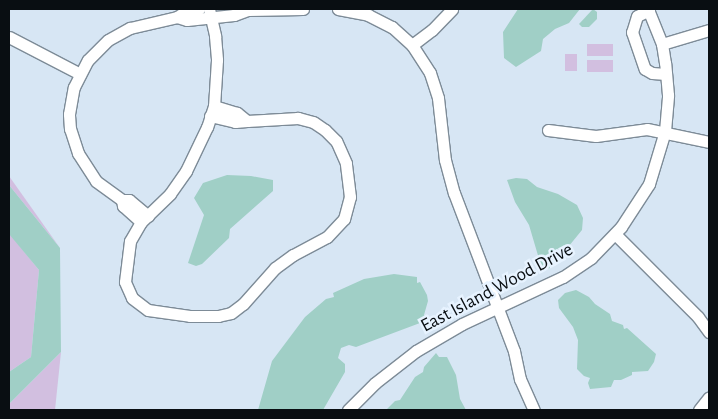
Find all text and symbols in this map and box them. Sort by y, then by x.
street label: East Island Wood Drive [417,238,577,338]

